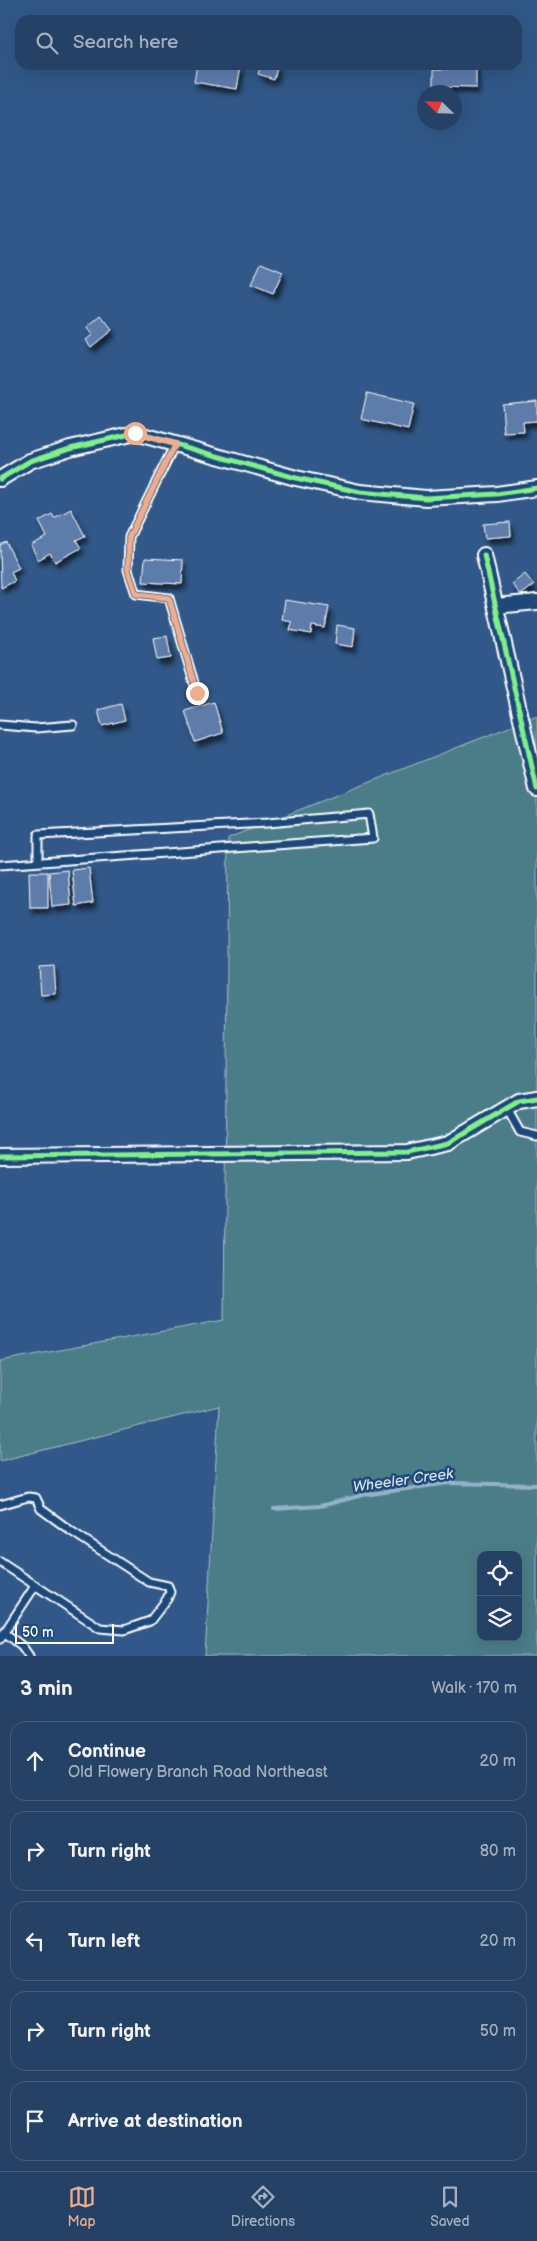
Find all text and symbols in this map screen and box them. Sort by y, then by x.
search box [15,15,522,70]
icon: search [33,29,61,57]
text: Search here [73,31,178,54]
north arrow [417,85,462,130]
route start [124,422,147,445]
route end [186,682,209,705]
water label: Wheeler Creek [352,1464,455,1497]
map controls [477,1551,522,1641]
button: locate [477,1551,522,1596]
button: layers [477,1596,522,1641]
scale bar [15,1621,114,1644]
text: 50 m [22,1624,54,1641]
text: 3 min [20,1676,73,1701]
text: Walk · 170 m [431,1679,517,1698]
text: Continue [68,1740,146,1763]
icon: ahead [21,1747,49,1775]
text: 20 m [480,1752,516,1771]
text: Old Flowery Branch Road Northeast [68,1763,328,1782]
icon: right [21,1837,49,1865]
text: Turn right [68,1840,151,1863]
text: 80 m [480,1842,516,1861]
icon: left [21,1927,49,1955]
text: Turn left [68,1930,140,1953]
text: 20 m [480,1932,516,1951]
icon: right [21,2017,49,2045]
text: Turn right [68,2020,151,2043]
text: 50 m [480,2022,516,2041]
icon: arrive [21,2107,49,2135]
text: Arrive at destination [68,2110,243,2133]
tab: Map [68,2183,96,2230]
tab: Directions [231,2183,295,2230]
tab: Saved [430,2183,469,2230]

